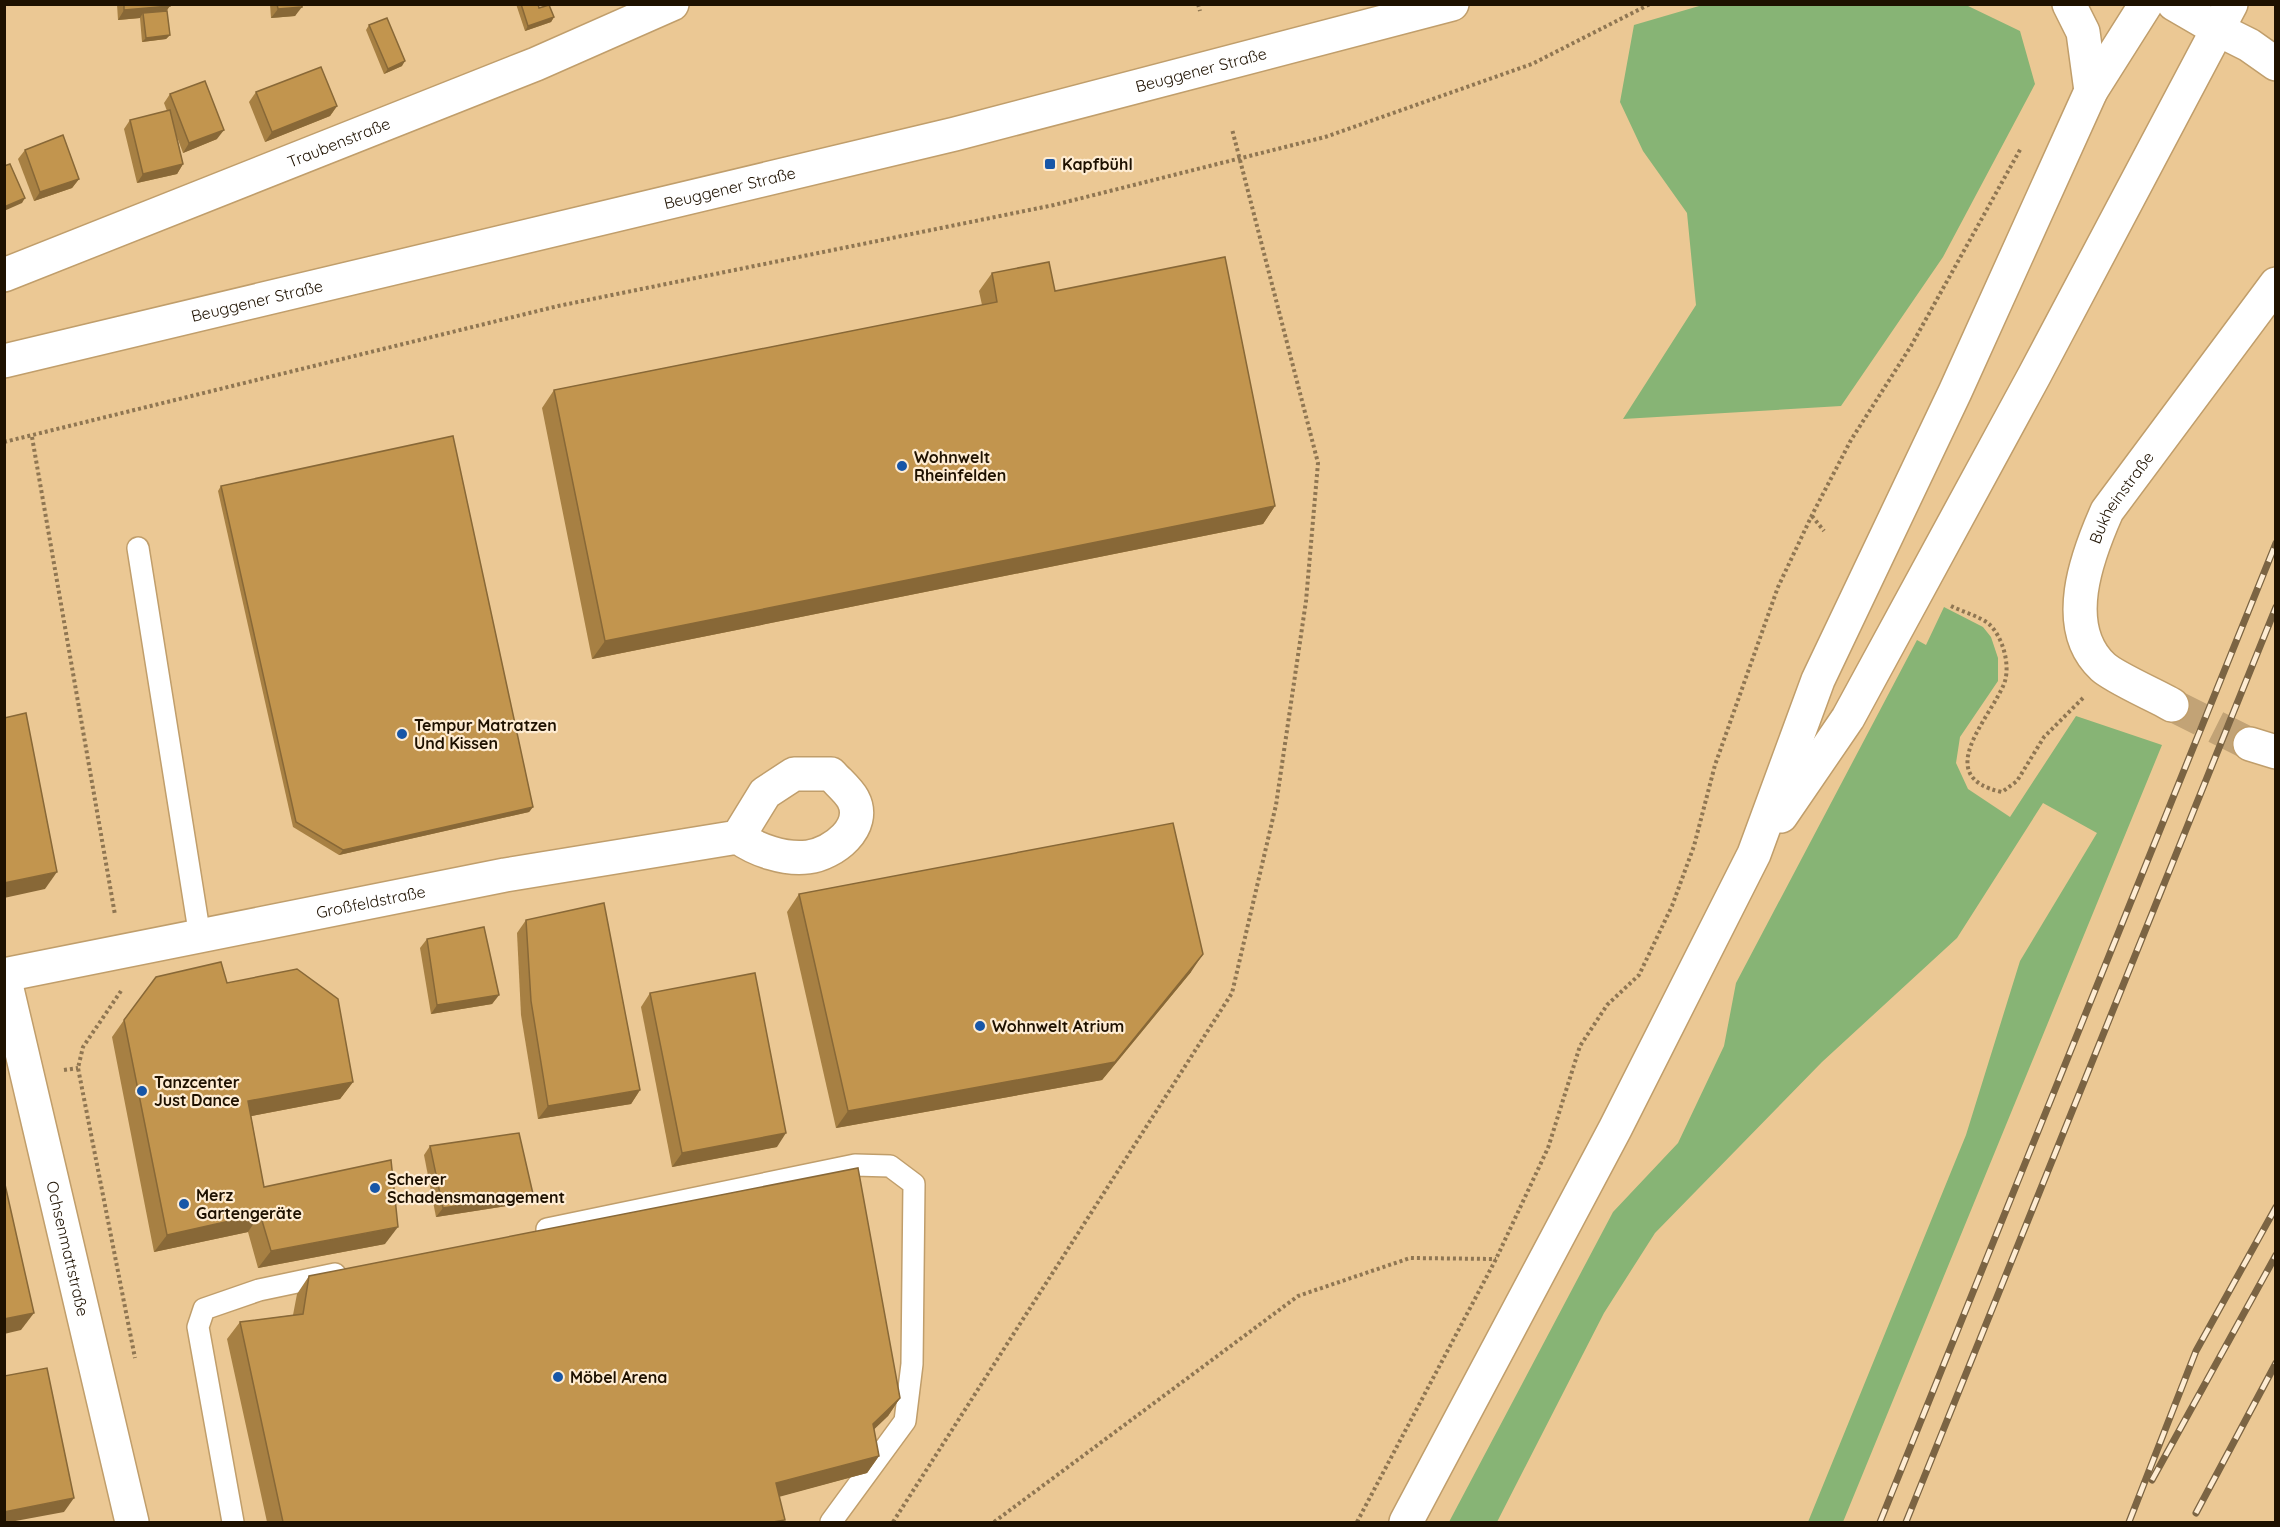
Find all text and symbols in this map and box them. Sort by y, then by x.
street label: Beuggener Straße [1133,43,1269,96]
street label: Traubenstraße [284,113,393,172]
place label: Kapfbühl [1062,154,1133,174]
marker: Kapfbühl [1043,157,1057,171]
street label: Beuggener Straße [662,162,798,213]
street label: Beuggener Straße [189,275,325,326]
place label: Wohnwelt Rheinfelden [914,447,1006,485]
street label: Bukheinstraße [2085,448,2158,546]
marker: Wohnwelt Rheinfelden [895,459,909,473]
place label: Tempur Matratzen Und Kissen [414,715,557,753]
marker: Tempur Matratzen Und Kissen [395,727,409,741]
street label: Großfeldstraße [314,881,427,922]
place label: Wohnwelt Atrium [992,1016,1124,1036]
marker: Wohnwelt Atrium [973,1019,987,1033]
place label: Tanzcenter Just Dance [154,1072,240,1110]
marker: Tanzcenter Just Dance [135,1084,149,1098]
place label: Scherer Schadensmanagement [387,1169,565,1207]
street label: Ochsenmattstraße [42,1179,93,1318]
marker: Scherer Schadensmanagement [368,1181,382,1195]
place label: Merz Gartengeräte [196,1185,302,1223]
marker: Merz Gartengeräte [177,1197,191,1211]
place label: Möbel Arena [570,1367,667,1387]
marker: Möbel Arena [551,1370,565,1384]

